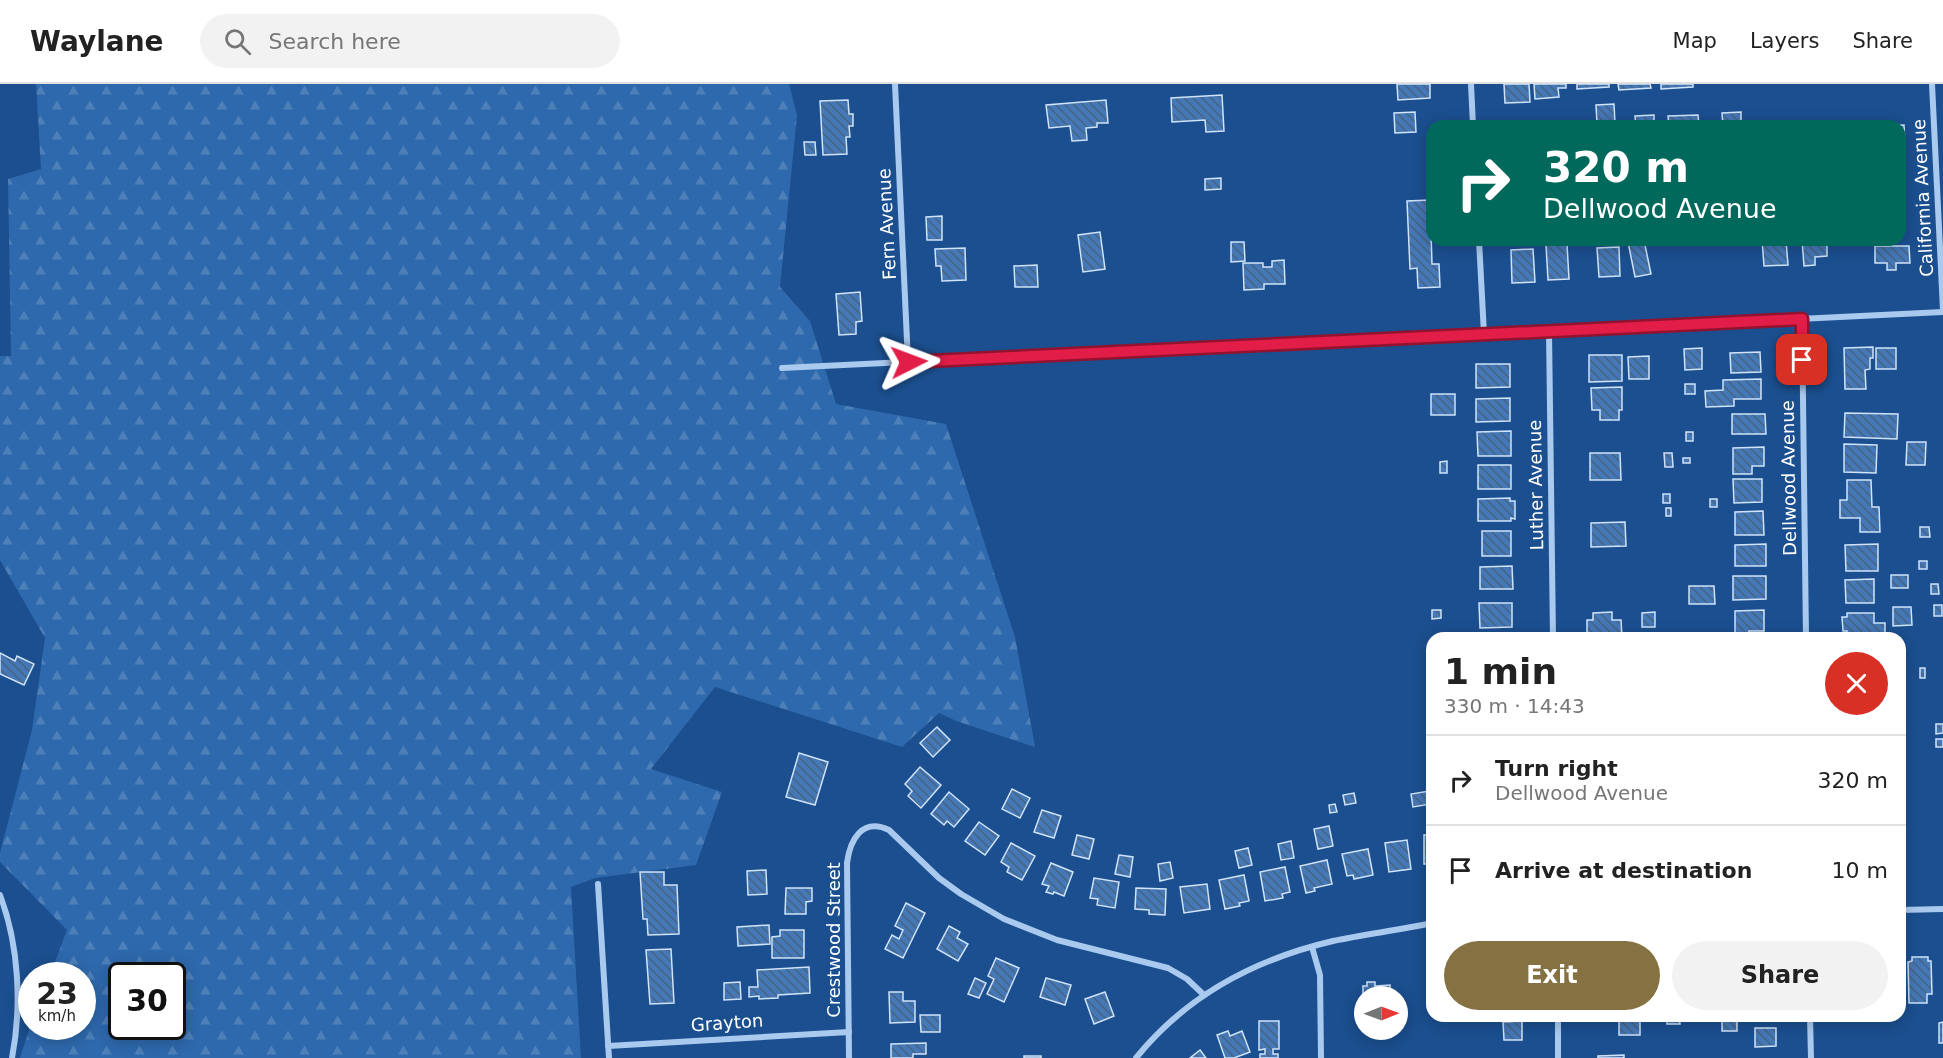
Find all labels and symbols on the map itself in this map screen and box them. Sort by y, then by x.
street label: California Avenue [1908,119,1937,278]
street label: Fern Avenue [873,168,900,280]
position arrow [877,330,941,394]
pin [1776,334,1827,385]
street label: Dellwood Avenue [1777,400,1800,556]
street label: Luther Avenue [1524,419,1547,551]
street label: Crestwood Street [823,862,844,1018]
speed limit sign: 30 [108,962,186,1040]
north arrow [1354,986,1408,1040]
street label: Grayton [690,1009,764,1036]

